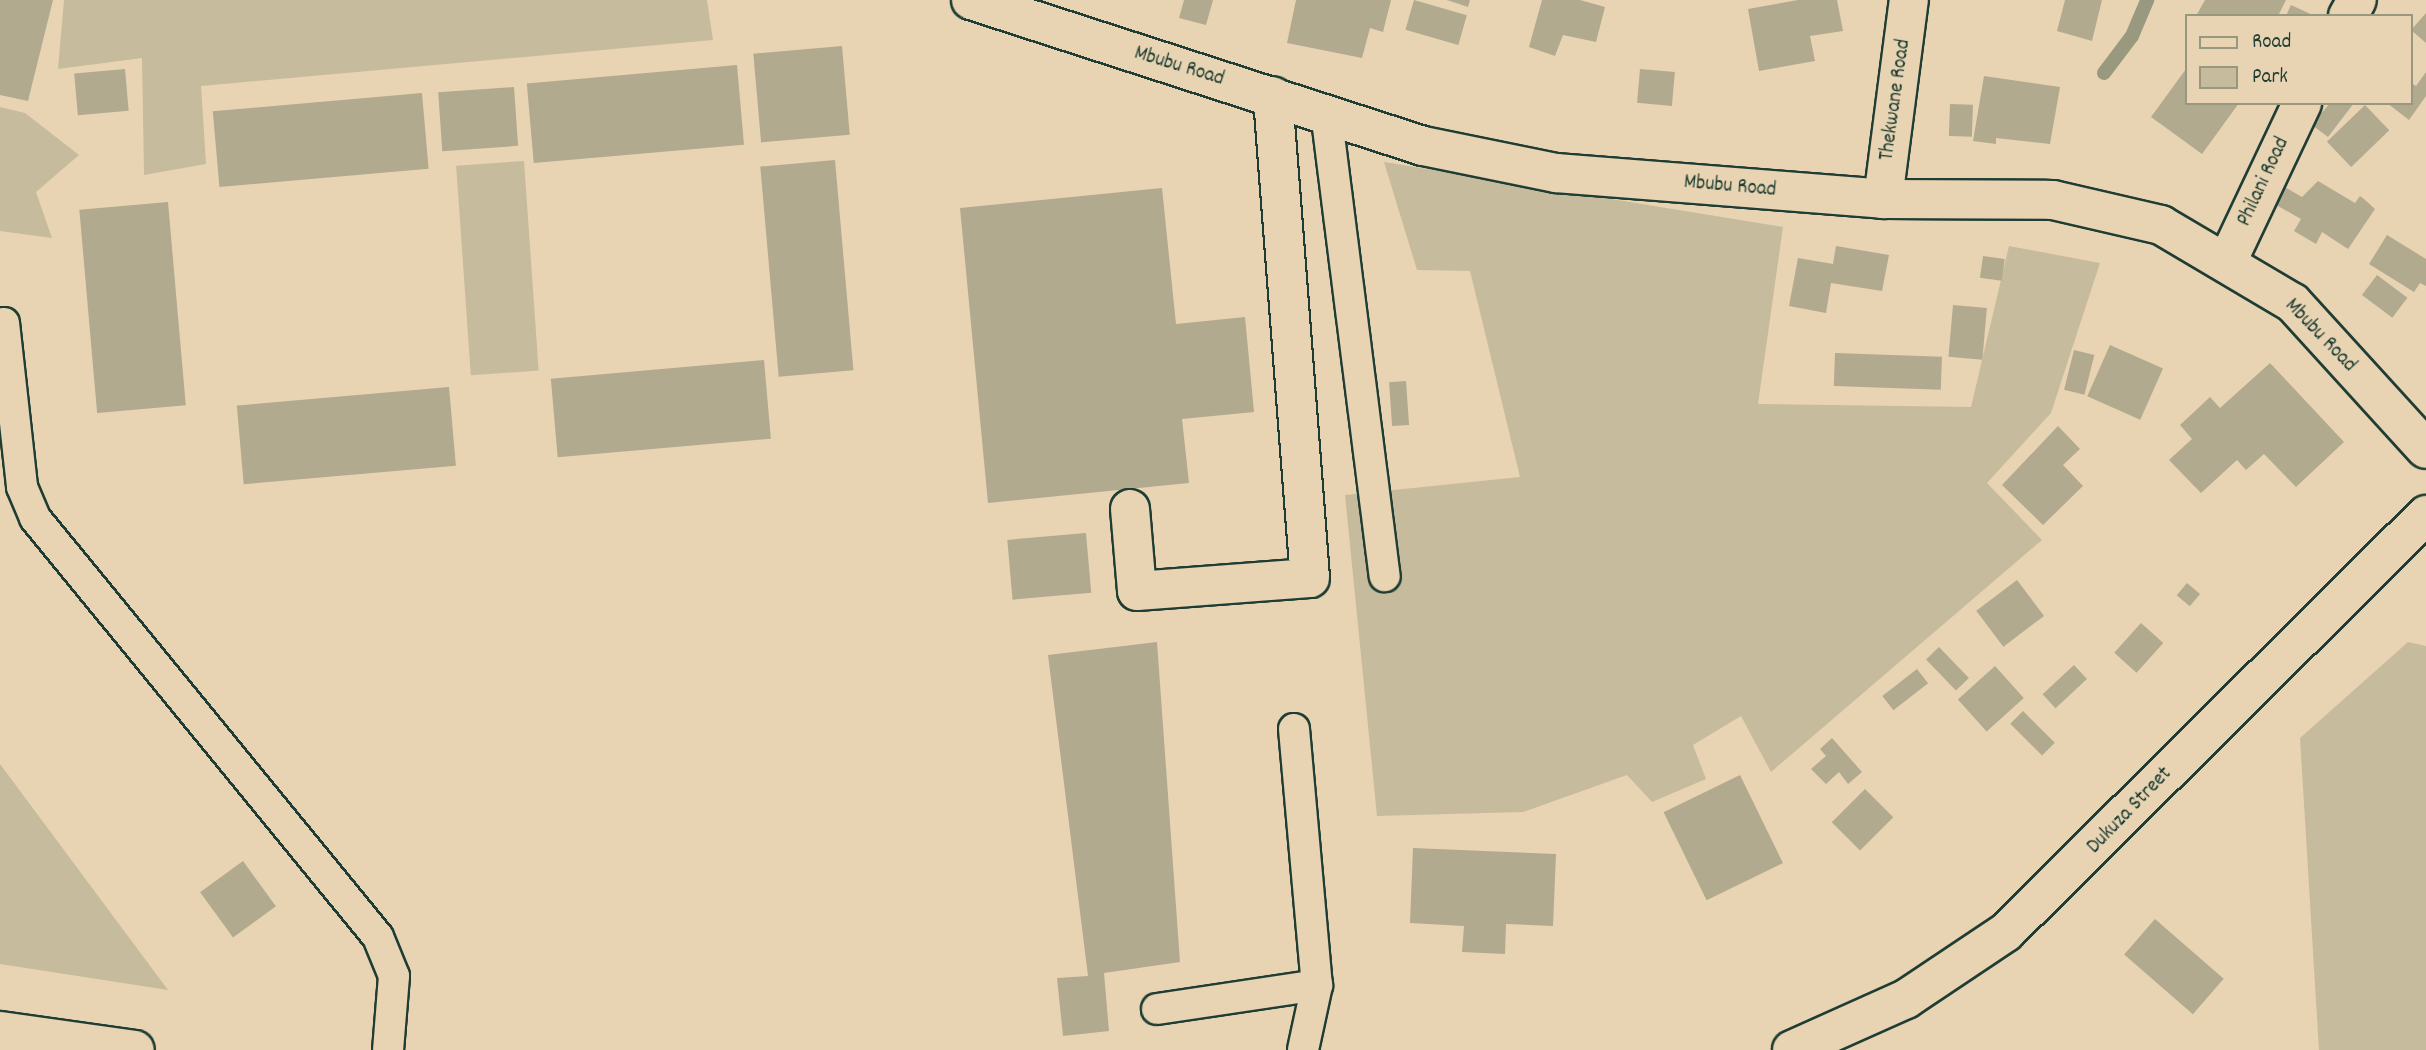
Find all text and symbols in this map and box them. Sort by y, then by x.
legend [2184,14,2412,105]
text: Road [2252,28,2291,58]
street label: Thekwane Road [1875,38,1917,162]
street label: Mbubu Road [1131,41,1227,93]
text: Park [2252,63,2288,93]
street label: Philani Road [2232,133,2296,231]
street label: Mbubu Road [1683,170,1777,204]
street label: Mbubu Road [2279,294,2361,378]
street label: Dukuza Street [2082,762,2178,860]

